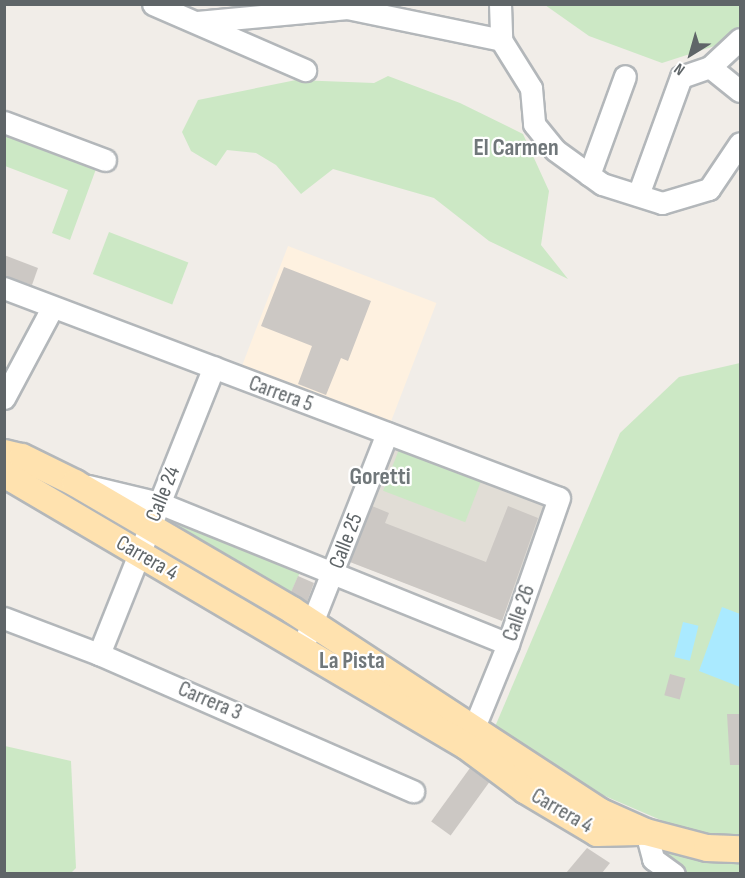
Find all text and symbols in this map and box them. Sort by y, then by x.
north arrow [661,24,721,84]
text: N [671,59,689,79]
district label: El Carmen [473,134,559,162]
street label: Carrera 5 [245,370,317,418]
street label: Calle 24 [140,462,186,526]
district label: Goretti [349,463,411,491]
street label: Calle 25 [323,510,369,572]
street label: Carrera 4 [111,530,183,586]
street label: Calle 26 [497,581,541,645]
district label: La Pista [319,647,385,675]
street label: Carrera 3 [174,676,246,726]
street label: Carrera 4 [526,783,598,839]

